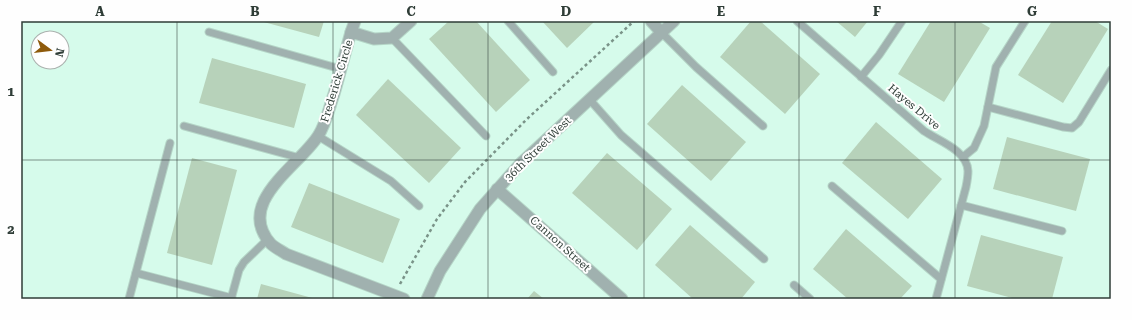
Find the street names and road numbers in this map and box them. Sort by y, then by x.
street label: Frederick Circle [318,38,356,124]
street label: Hayes Drive [885,82,943,132]
street label: 36th Street West [502,114,574,184]
street label: Cannon Street [527,214,593,274]

